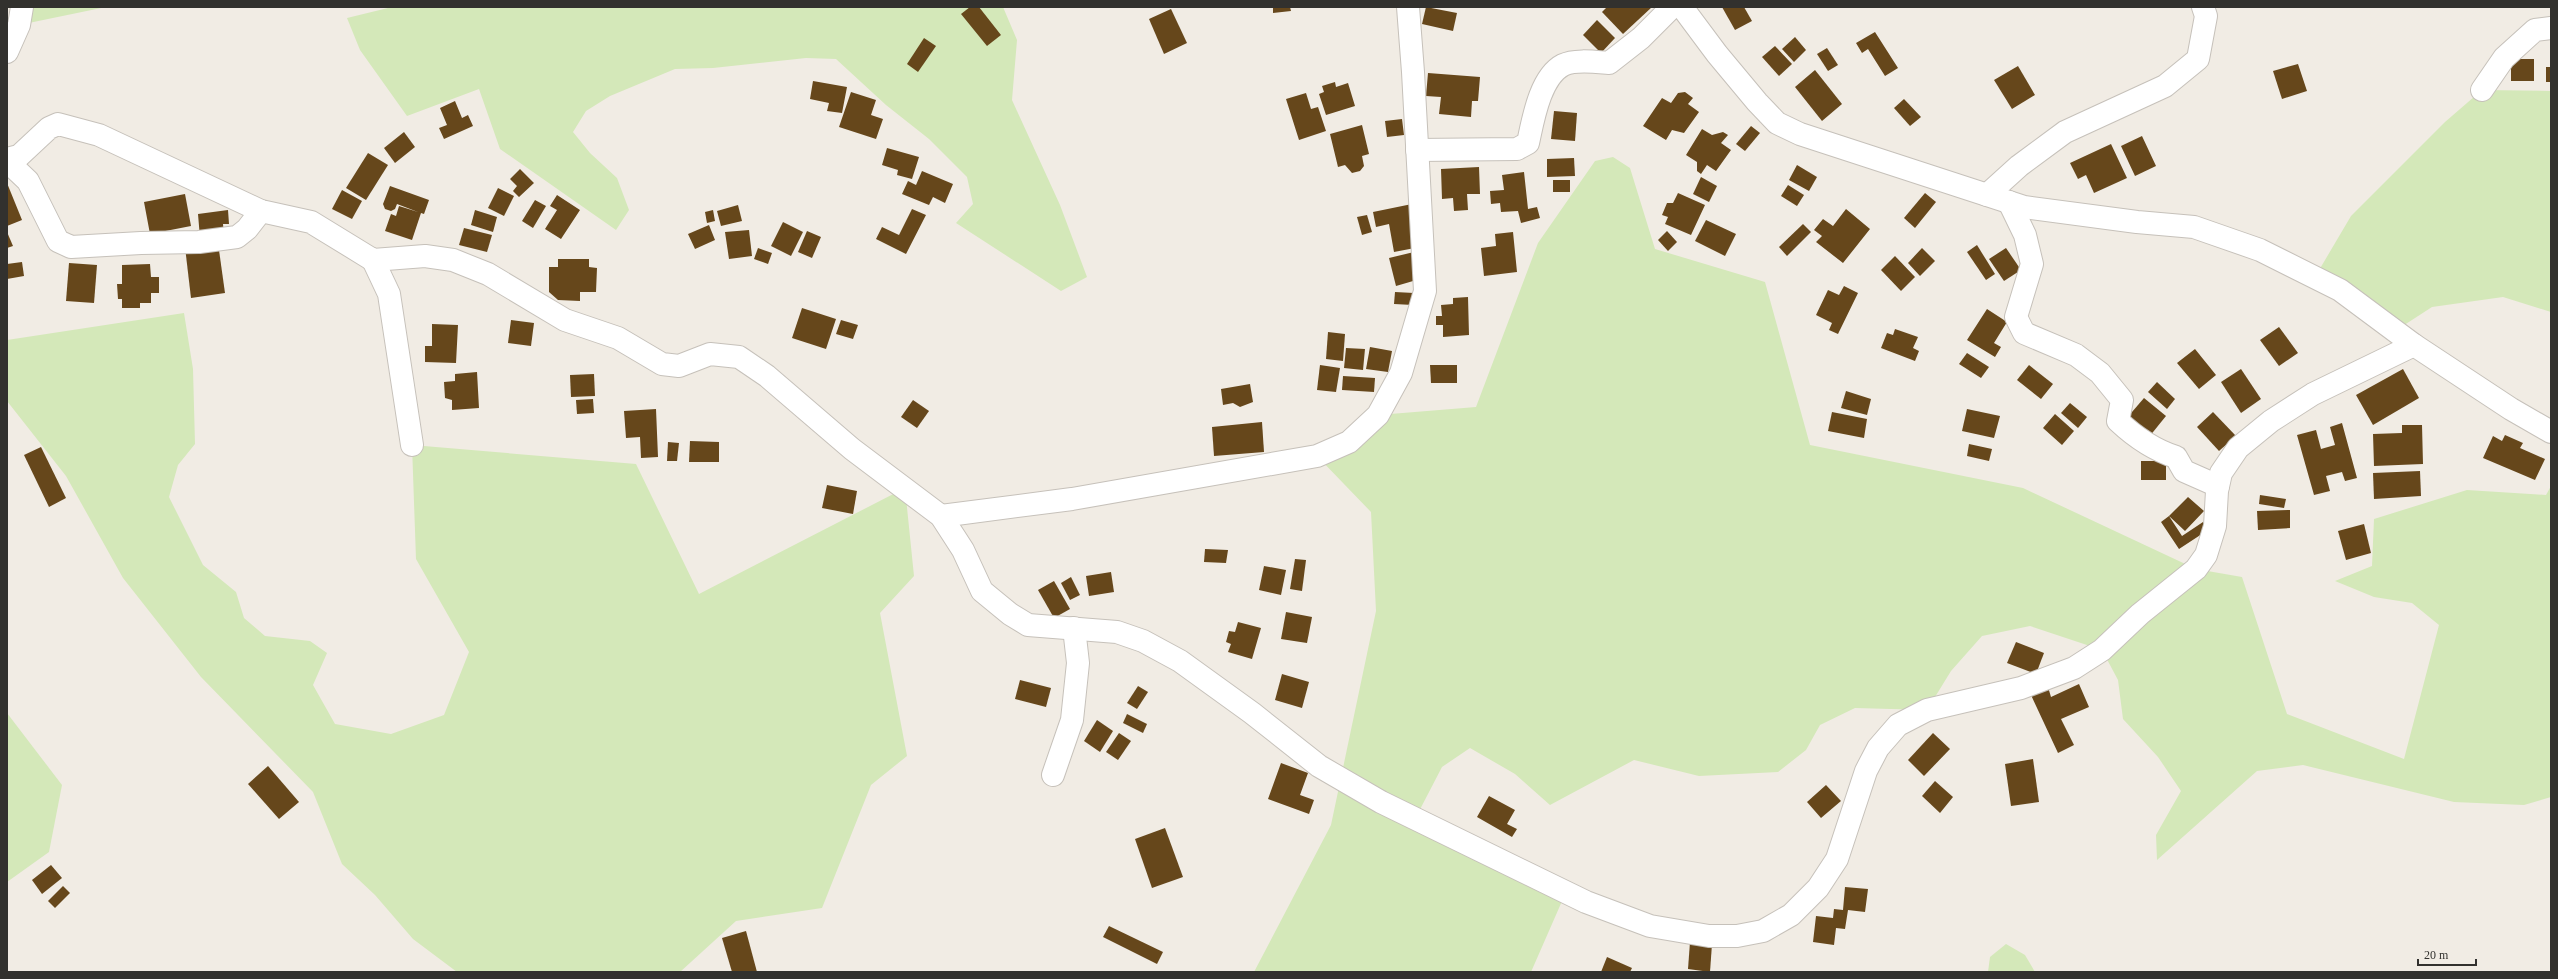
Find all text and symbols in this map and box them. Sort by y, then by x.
scale bar [2418,941,2476,967]
text: 20 m [2424,948,2449,962]

